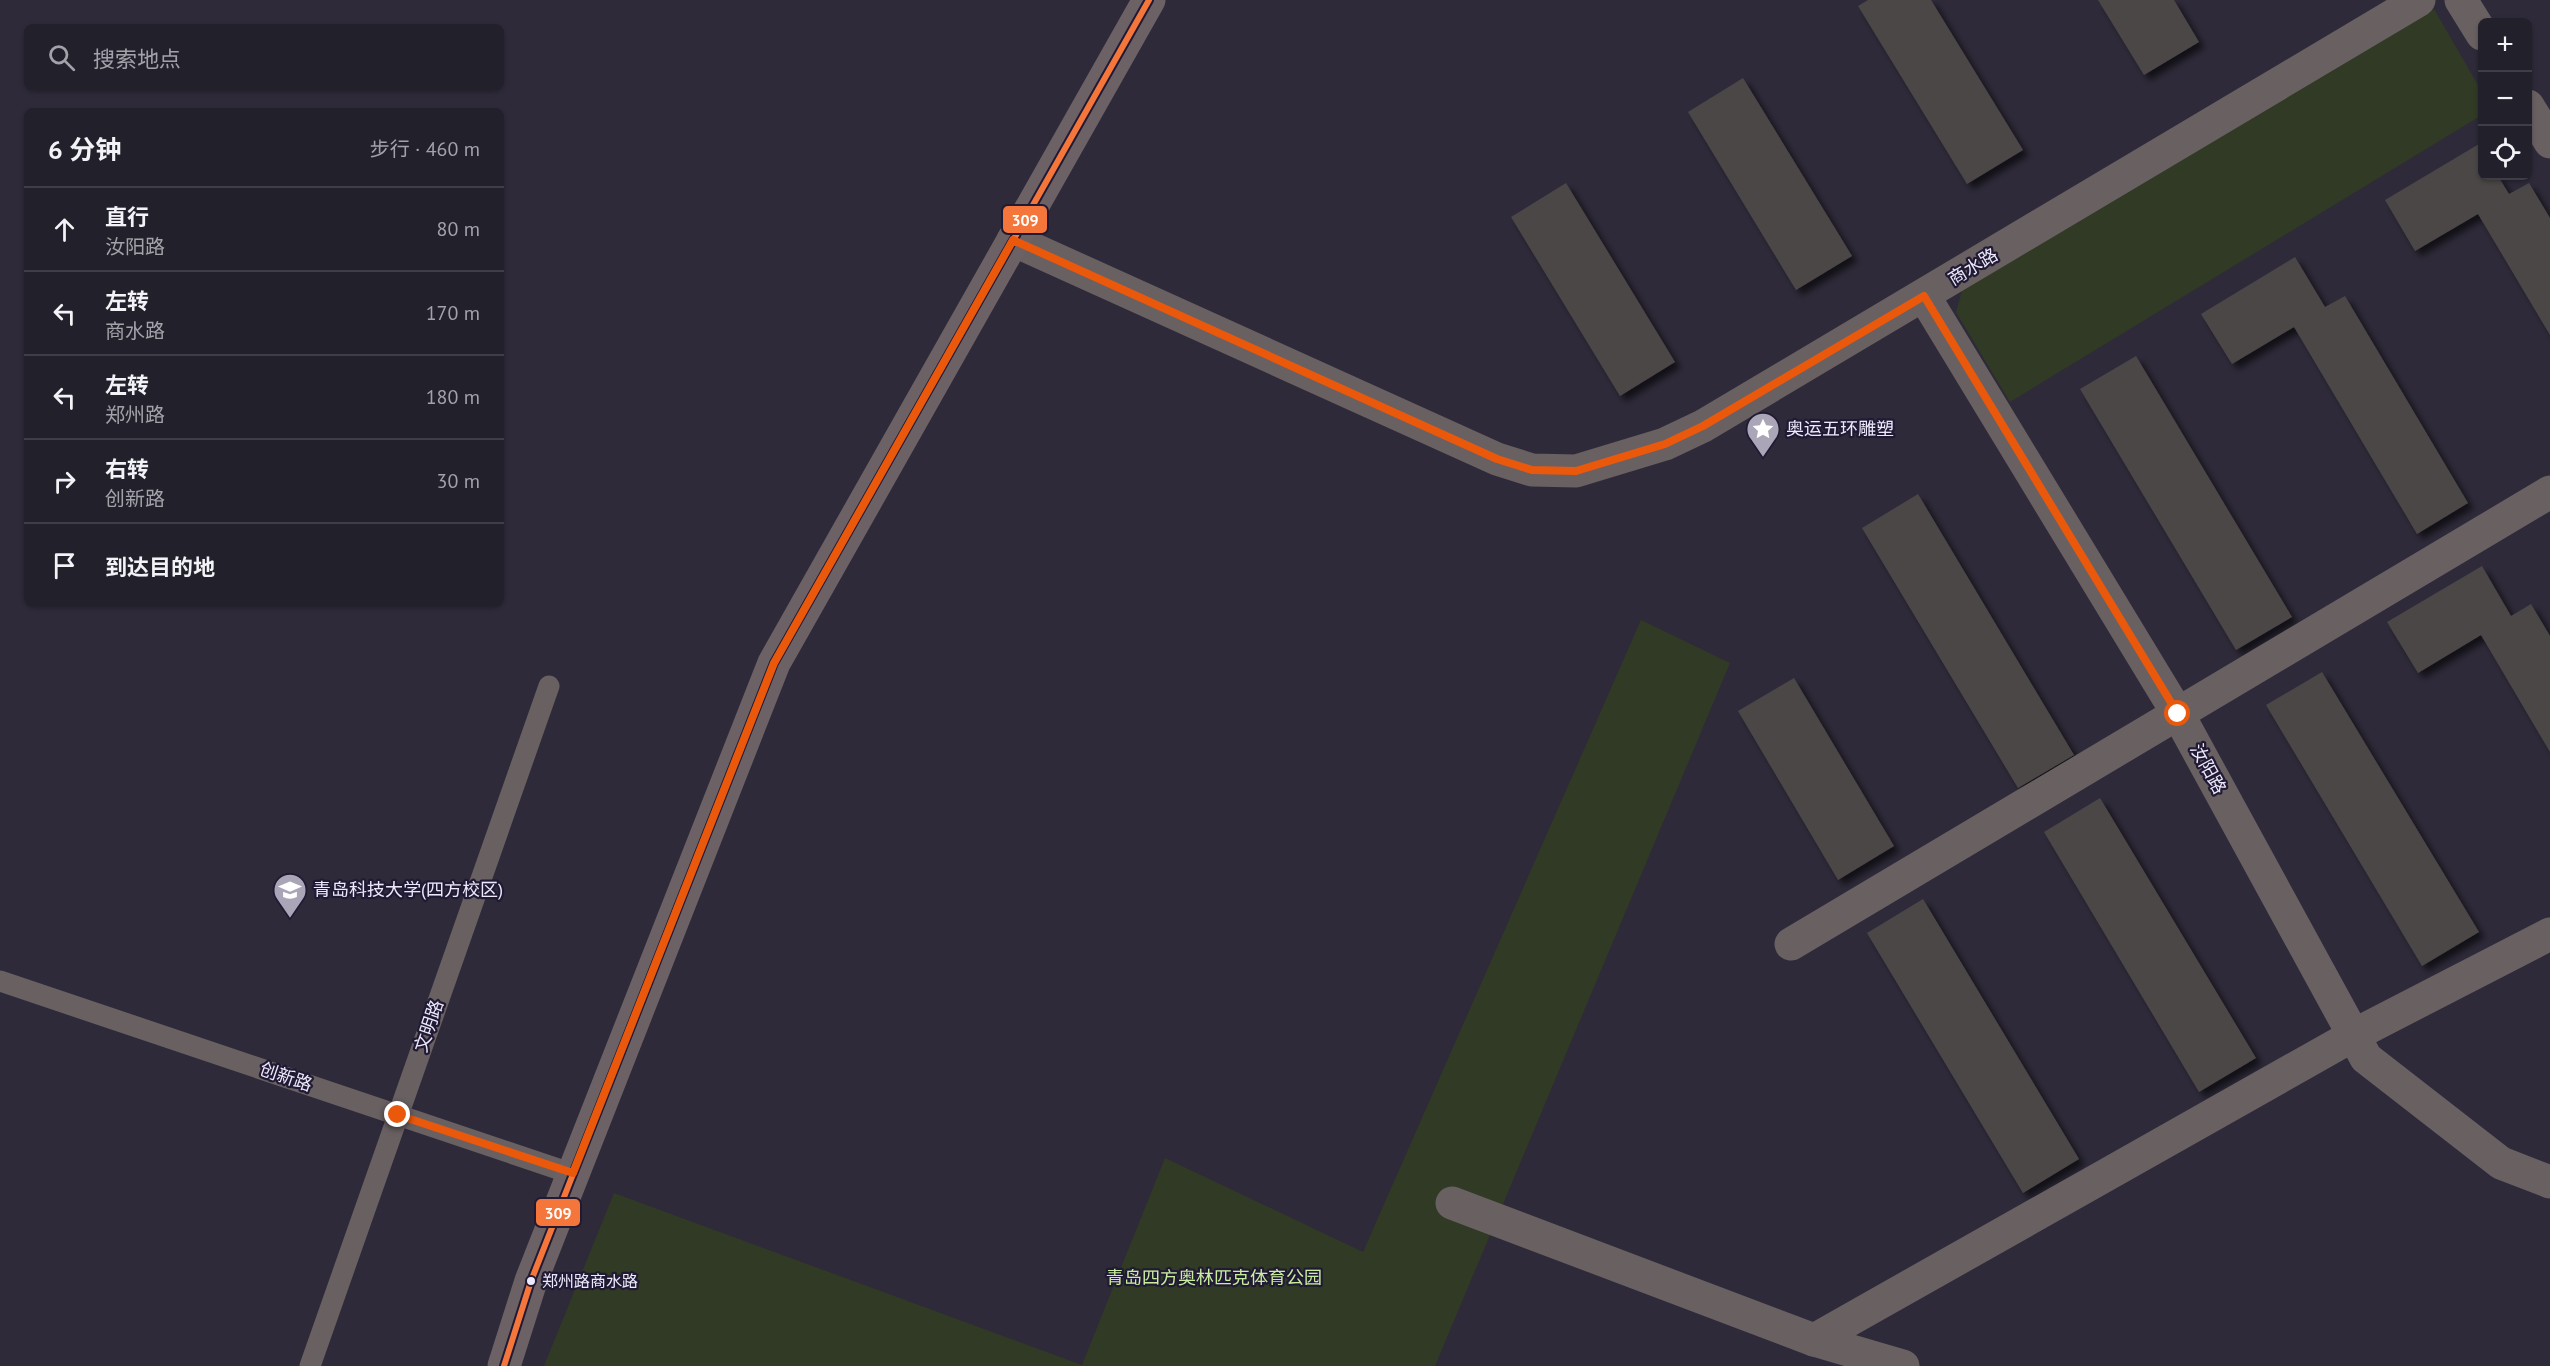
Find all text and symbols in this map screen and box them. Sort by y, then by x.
map controls [2478,18,2532,180]
button: + [2478,18,2532,72]
search box [24,24,504,90]
icon: search [45,41,78,74]
text: 搜索地点 [93,45,181,73]
button: − [2478,72,2532,126]
button: locate [2478,126,2532,180]
text: 6 分钟 [48,133,121,166]
text: 步行 · 460 m [370,136,480,162]
text: 直行 [105,203,149,231]
line badge: 309 [1002,205,1048,234]
text: 309 [1011,210,1039,230]
icon: ahead [48,213,81,246]
text: 80 m [437,216,480,242]
text: 汝阳路 [105,234,165,260]
street label: 商水路 [1944,243,2002,290]
text: 左转 [105,287,149,315]
icon: left [48,297,81,330]
text: 170 m [426,300,480,326]
text: 商水路 [105,318,165,344]
text: 左转 [105,371,149,399]
icon: left [48,381,81,414]
text: 180 m [426,384,480,410]
text: 郑州路 [105,402,165,428]
place icon: 奥运五环雕塑 [1745,411,1781,458]
place label: 奥运五环雕塑 [1786,417,1894,440]
text: 右转 [105,455,149,483]
icon: right [48,465,81,498]
text: 30 m [437,468,480,494]
text: 创新路 [105,486,165,512]
icon: arrive [48,549,81,582]
text: 到达目的地 [105,553,215,581]
route start [2164,700,2190,726]
street label: 汝阳路 [2185,740,2232,798]
school or university icon: 青岛科技大学(四方校区) [272,872,308,919]
place label: 青岛科技大学(四方校区) [313,878,503,901]
street label: 文明路 [409,997,448,1055]
street label: 创新路 [257,1057,315,1096]
route end [384,1101,410,1127]
line badge: 309 [535,1198,581,1227]
text: 309 [544,1203,572,1223]
park label: 青岛四方奥林匹克体育公园 [1106,1266,1322,1289]
place label: 郑州路商水路 [542,1271,638,1291]
marker: 郑州路商水路 [525,1275,537,1287]

